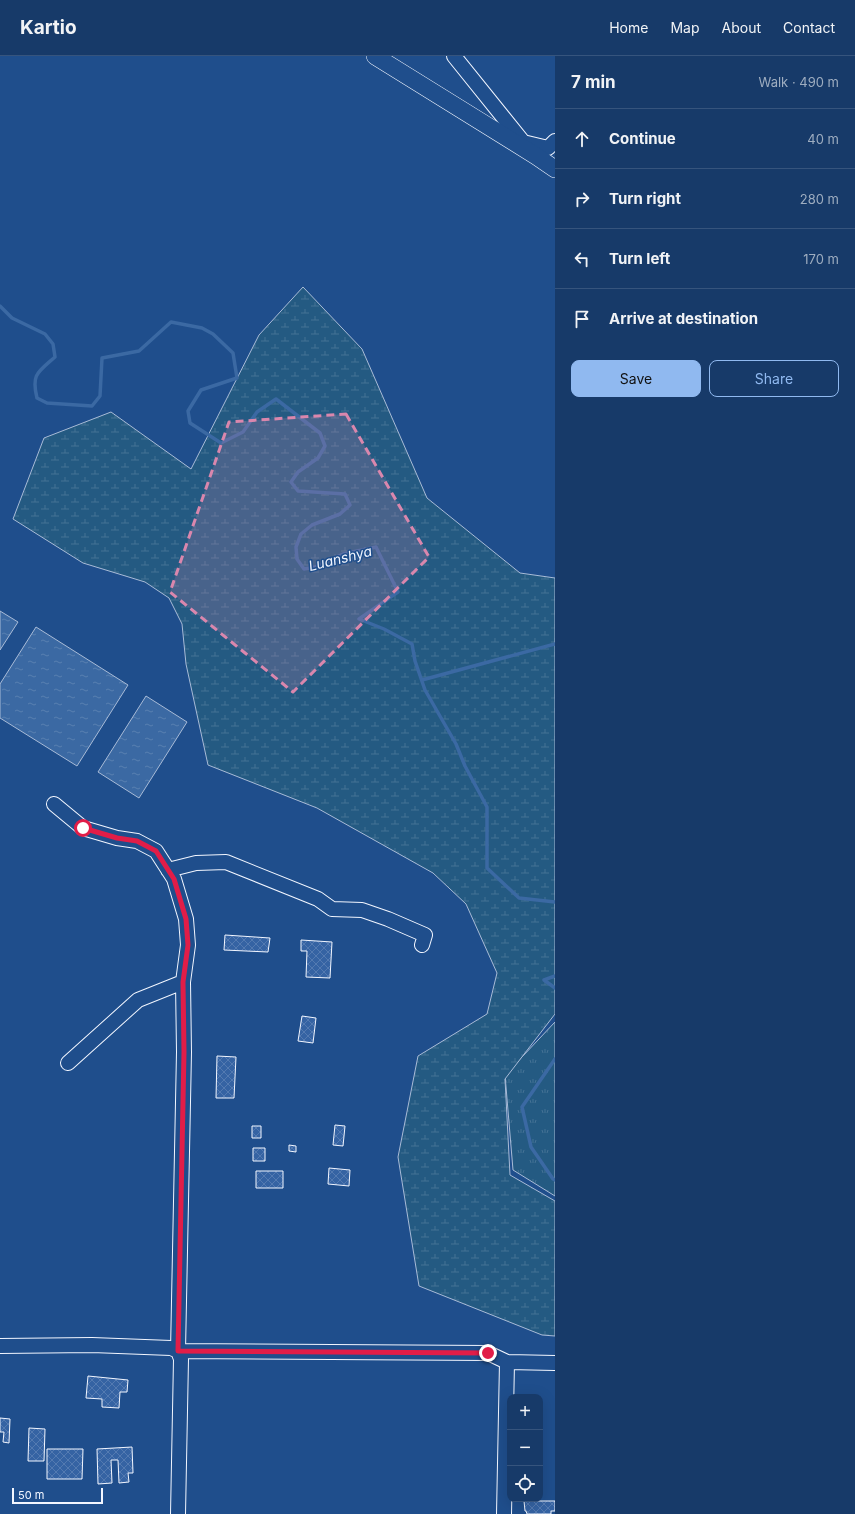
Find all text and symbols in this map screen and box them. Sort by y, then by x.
text: Kartio [20,16,77,39]
text: Home [609,19,648,36]
text: Map [670,19,700,36]
text: About [722,19,761,36]
text: Contact [783,19,835,36]
text: 7 min [571,72,616,92]
text: Walk · 490 m [759,74,839,90]
icon: ahead [571,128,593,150]
text: Continue [609,129,676,148]
text: 40 m [807,131,839,147]
icon: right [571,188,593,210]
text: Turn right [609,189,681,208]
text: 280 m [800,191,839,207]
icon: left [571,248,593,270]
text: Turn left [609,249,670,268]
text: 170 m [803,251,839,267]
icon: arrive [571,308,593,330]
text: Arrive at destination [609,309,758,328]
button: Save [571,360,701,397]
button: Share [709,360,839,397]
water label: Luanshya [307,542,374,574]
route start [74,819,92,837]
route end [479,1344,497,1362]
map controls [507,1394,543,1502]
button: + [507,1394,543,1430]
button: − [507,1430,543,1466]
button: locate [507,1466,543,1502]
scale bar [12,1486,103,1505]
text: 50 m [18,1488,44,1502]

